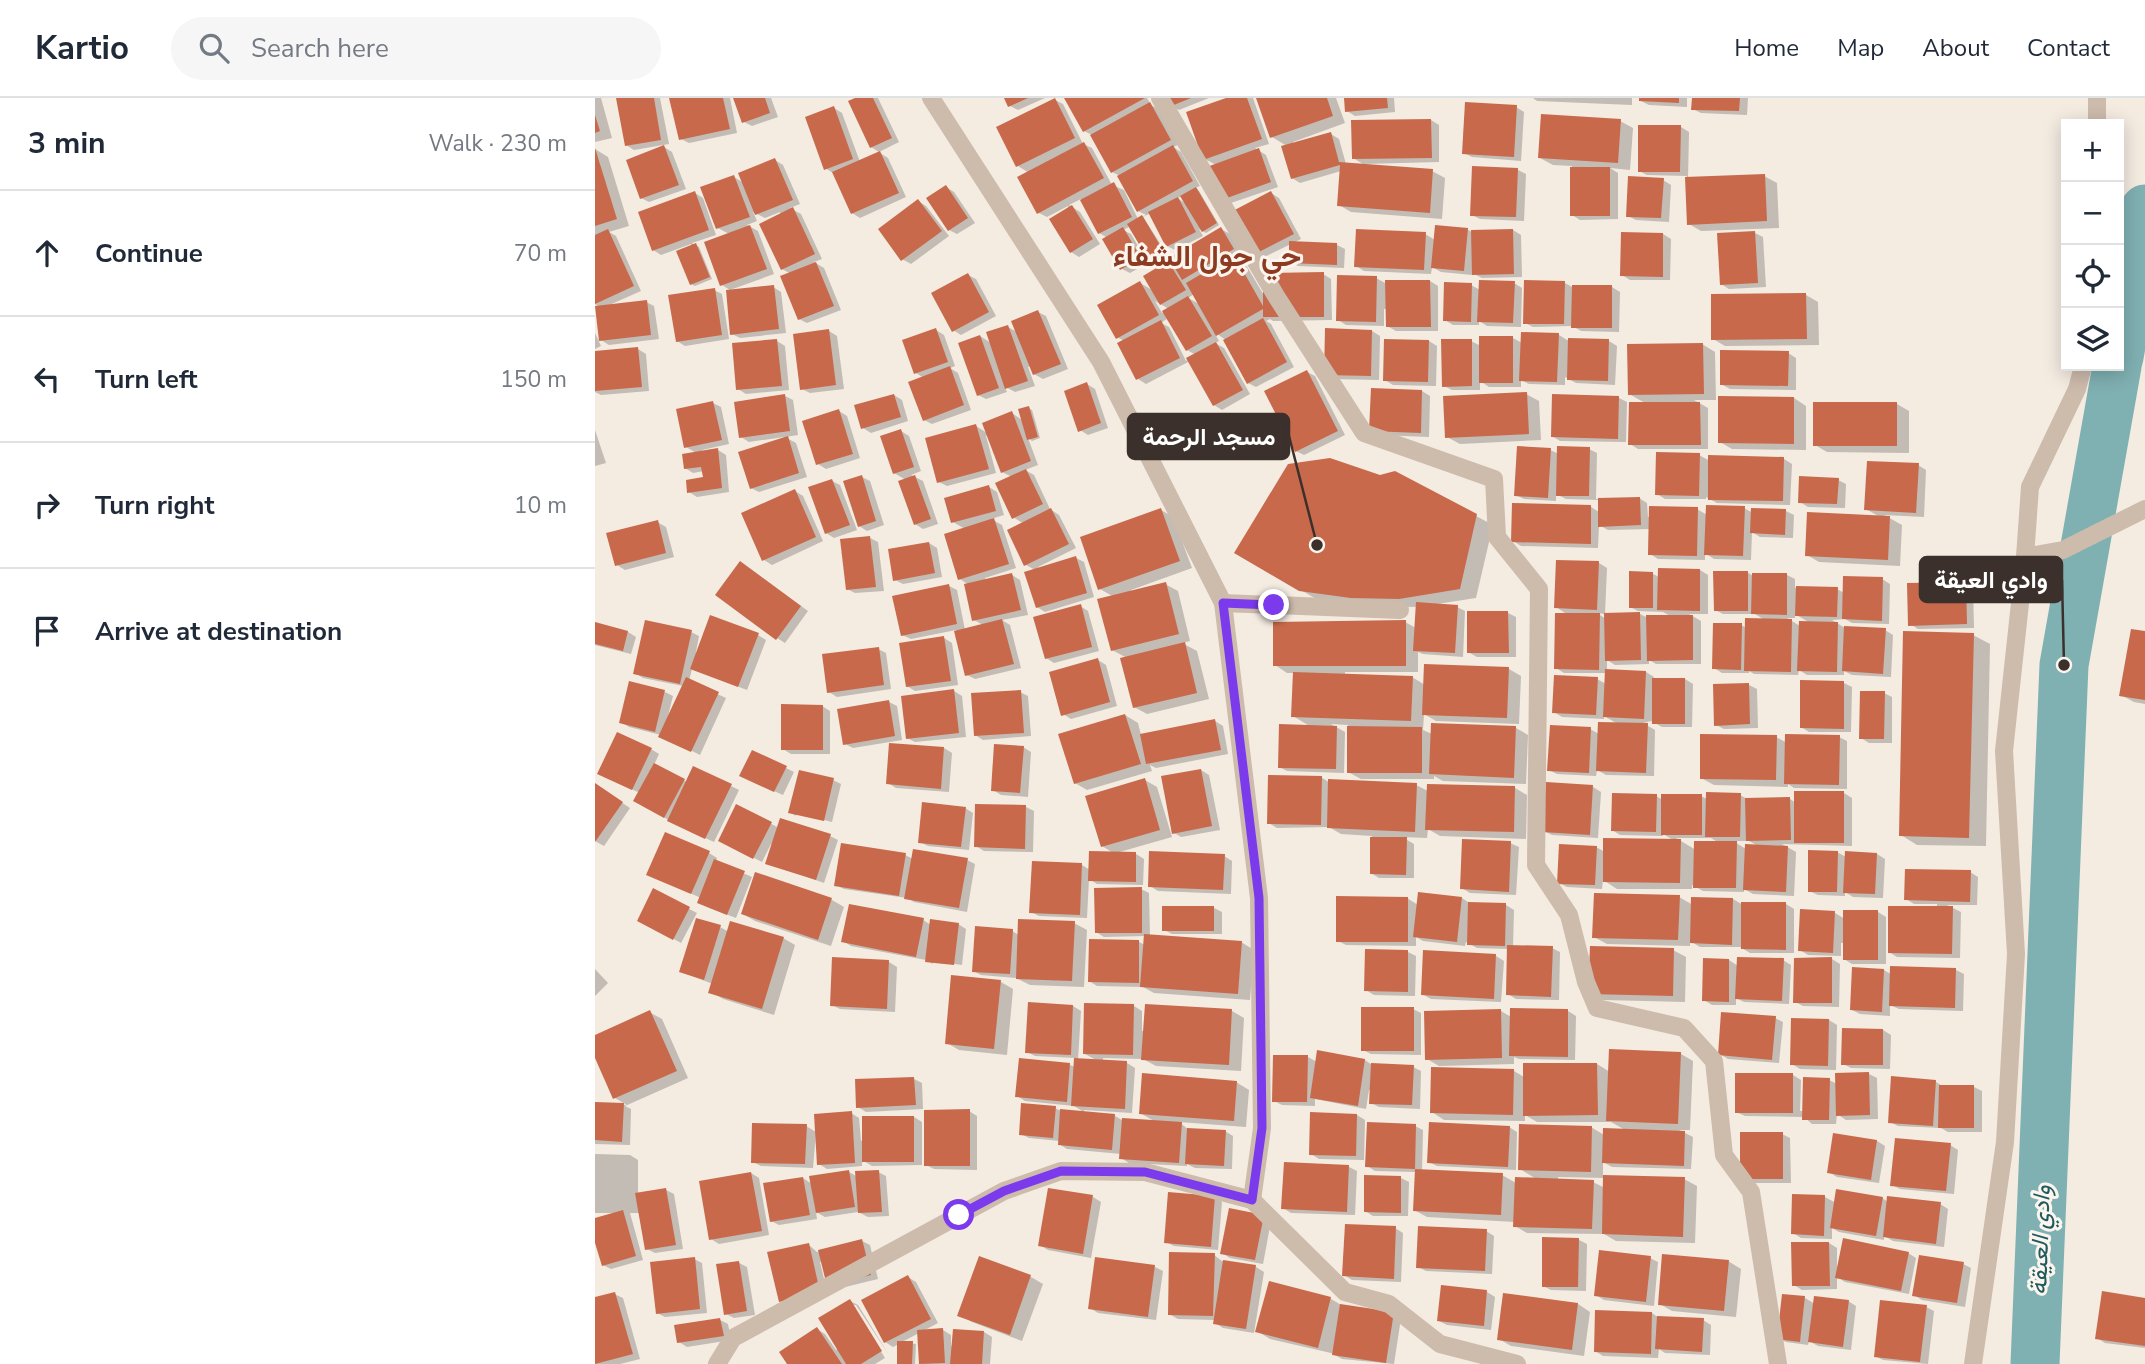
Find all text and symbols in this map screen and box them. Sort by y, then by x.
search box [171,17,661,80]
text: Kartio [35,26,129,71]
icon: search [195,29,233,67]
text: Search here [251,31,389,66]
text: Home [1734,32,1799,64]
text: Map [1837,32,1884,64]
text: About [1922,32,1989,64]
text: Contact [2027,32,2110,64]
map controls [2061,119,2124,371]
button: + [2061,119,2124,182]
text: 3 min [28,123,106,164]
text: Walk · 230 m [428,128,567,159]
button: − [2061,182,2124,245]
icon: ahead [28,234,66,272]
text: Continue [95,236,203,271]
district label: حي جول الشفاء [1113,236,1301,281]
text: 70 m [514,238,567,269]
button: locate [2061,245,2124,308]
button: layers [2061,308,2124,371]
icon: left [28,360,66,398]
text: Turn left [95,362,198,397]
text: 150 m [500,364,567,395]
callout: مسجد الرحمة [1128,414,1289,459]
text: مسجد الرحمة [1142,421,1276,453]
icon: right [28,486,66,524]
text: Turn right [95,488,214,523]
text: 10 m [514,490,567,521]
callout: وادي العيقة [1920,557,2062,602]
text: وادي العيقة [1934,564,2048,600]
route end [1258,589,1289,620]
icon: arrive [28,612,66,650]
text: Arrive at destination [95,614,342,649]
water label: وادي العيقة [2022,1184,2061,1296]
route start [943,1199,974,1230]

